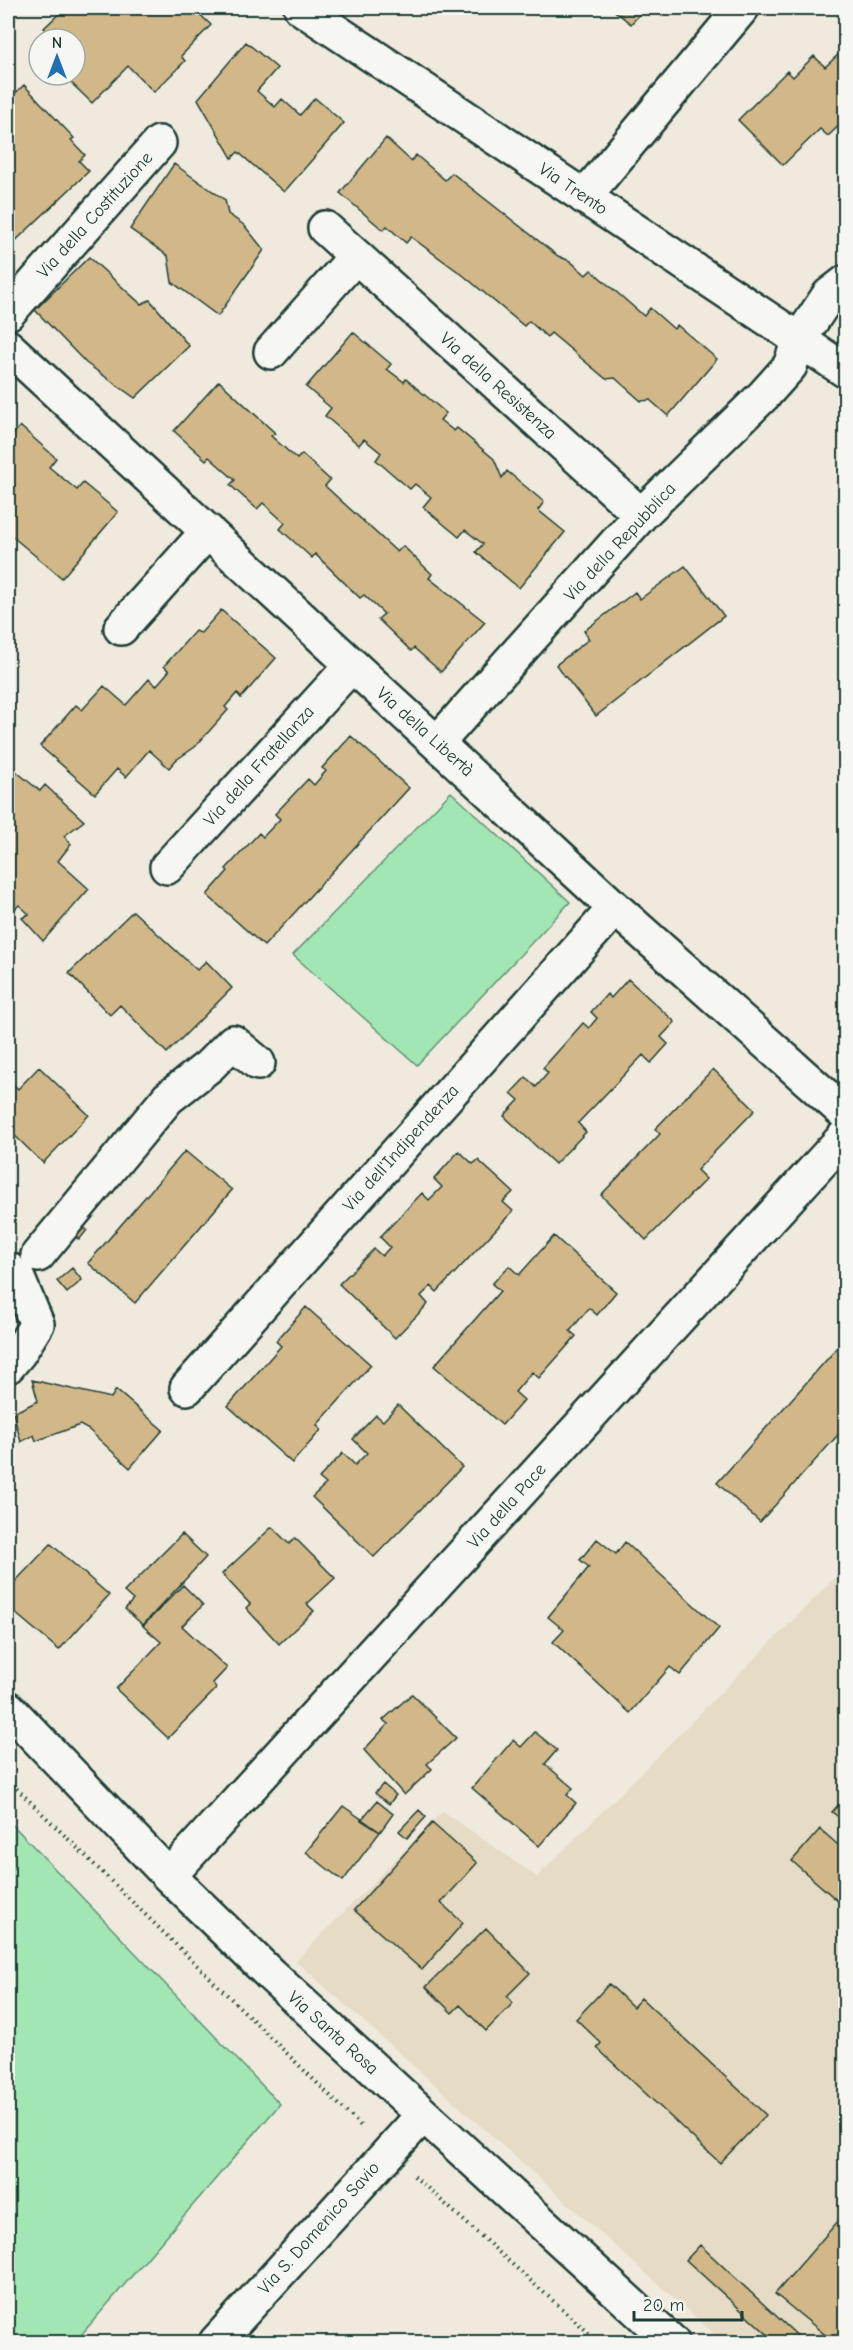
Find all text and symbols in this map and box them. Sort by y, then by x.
north arrow [27,27,87,87]
text: N [52,34,62,52]
street label: Via della Costituzione [33,148,157,282]
street label: Via Trento [535,158,611,220]
street label: Via della Resistenza [435,328,561,444]
street label: Via della Repubblica [560,478,680,606]
street label: Via della Libertà [372,683,478,781]
street label: Via della Fratellanza [199,701,319,831]
street label: Via dell'Indipendenza [339,1080,463,1216]
street label: Via della Pace [463,1459,551,1553]
street label: Via Santa Rosa [283,1987,383,2079]
street label: Via S. Domenico Savio [254,2157,384,2299]
scale bar [634,2284,742,2322]
text: 20 m [643,2295,684,2316]

